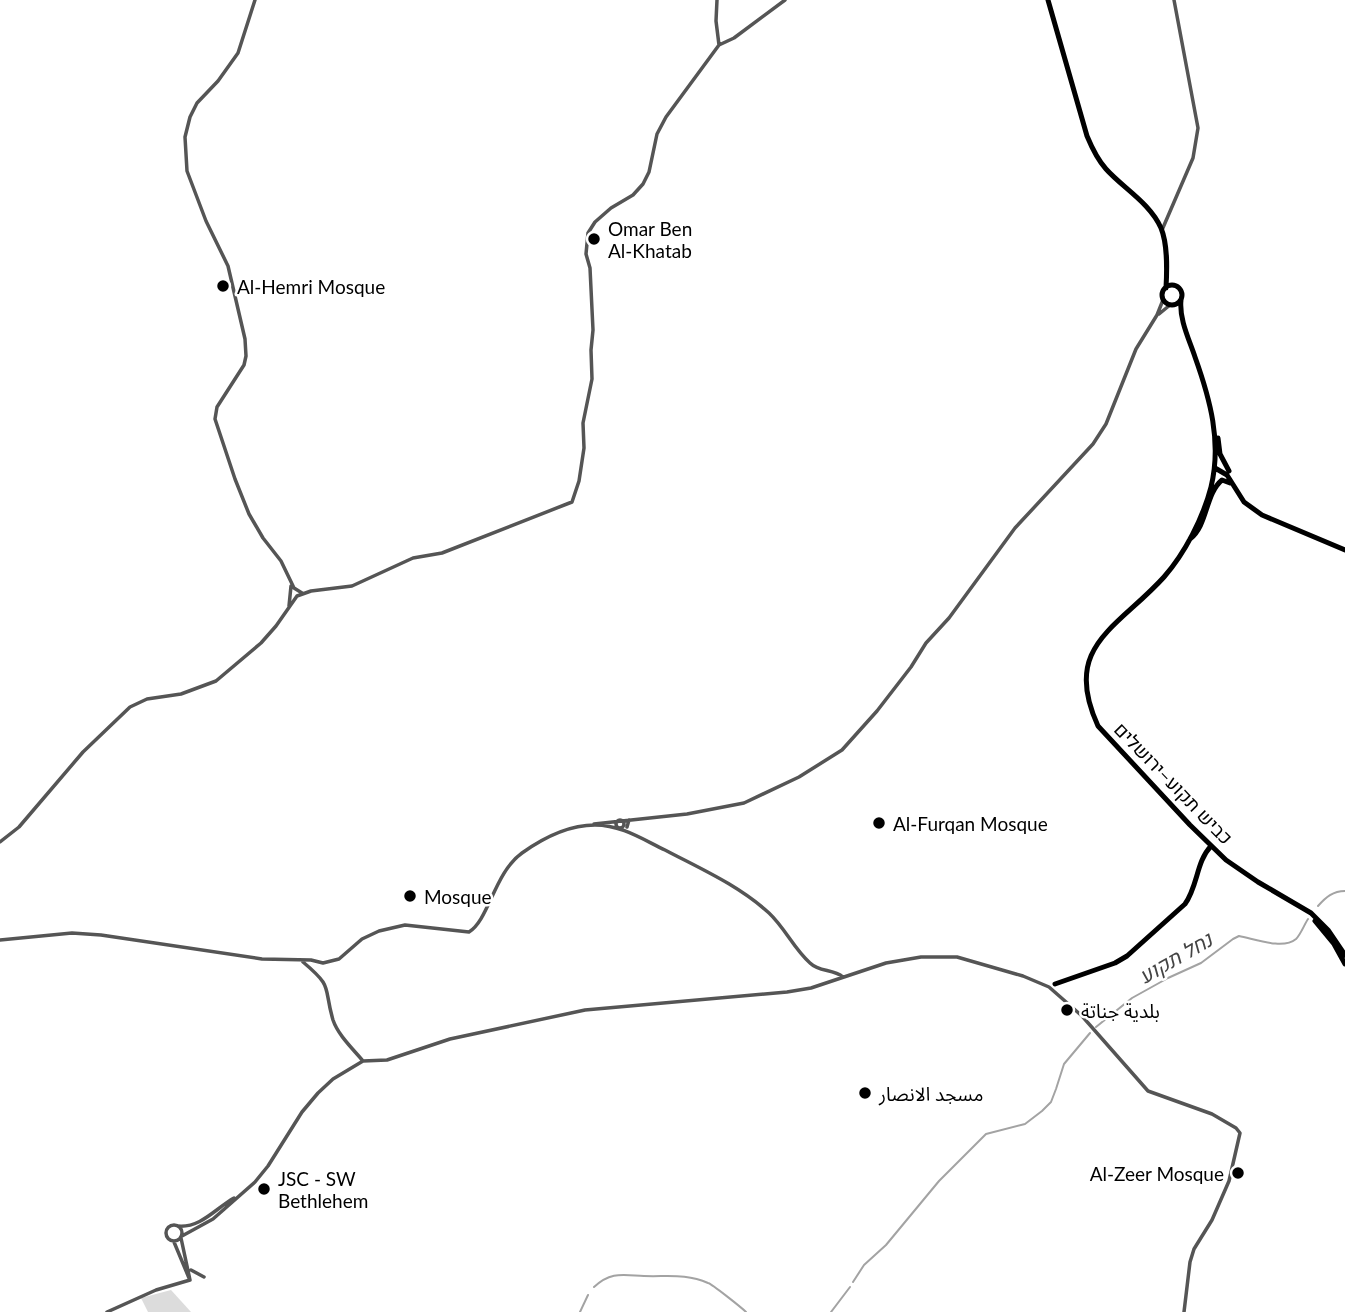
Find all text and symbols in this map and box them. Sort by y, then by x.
place label: Omar Ben Al-Khatab [608,217,692,262]
marker: Omar Ben Al-Khatab [586,231,602,247]
place label: Al-Hemri Mosque [237,275,385,298]
marker: Al-Hemri Mosque [215,278,231,294]
street label: כביש תקוע–ירושלים [1110,717,1238,849]
place label: Al-Furqan Mosque [893,812,1048,835]
marker: Al-Furqan Mosque [871,815,887,831]
place label: Mosque [424,885,492,908]
marker: Mosque [402,888,418,904]
water label: נחל תקוע [1134,925,1218,989]
place label: بلدية جناتة [1081,999,1160,1022]
marker: بلدية جناتة [1059,1002,1075,1018]
place label: مسجد الانصار [878,1082,983,1106]
marker: مسجد الانصار [857,1085,873,1101]
place label: Al-Zeer Mosque [1090,1162,1224,1185]
marker: Al-Zeer Mosque [1230,1165,1246,1181]
place label: JSC - SW Bethlehem [278,1167,368,1212]
marker: JSC - SW Bethlehem [256,1181,272,1197]

